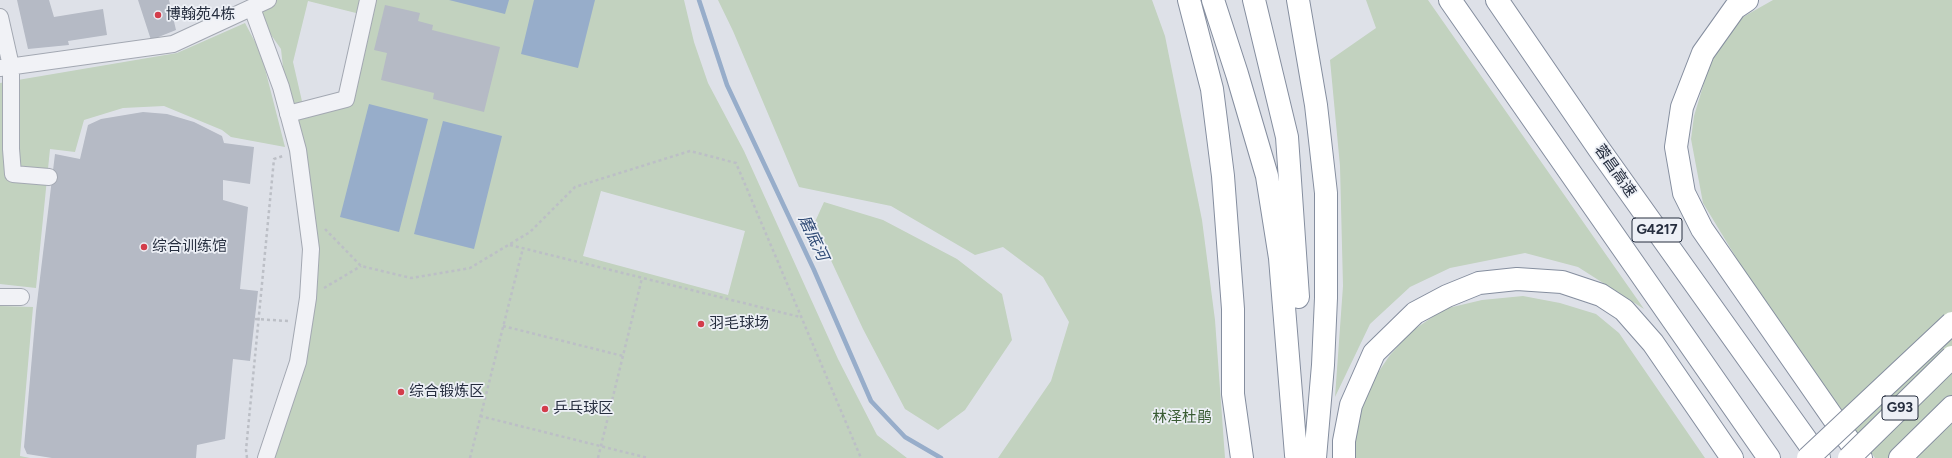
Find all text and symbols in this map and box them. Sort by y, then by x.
place label: 博翰苑4栋 [166,6,235,24]
marker: 博翰苑4栋 [153,10,163,20]
street label: 蓉昌高速 [1590,141,1640,201]
water label: 磨底河 [794,212,832,264]
road number: G4217 [1632,218,1682,242]
place label: 综合训练馆 [152,238,227,256]
marker: 综合训练馆 [139,242,149,252]
place label: 羽毛球场 [709,315,769,333]
marker: 羽毛球场 [696,319,706,329]
place label: 综合锻炼区 [409,383,484,401]
marker: 综合锻炼区 [396,387,406,397]
road number: G93 [1882,396,1918,420]
place label: 乒乓球区 [553,400,613,418]
marker: 乒乓球区 [540,404,550,414]
park label: 林泽杜鹃 [1152,409,1212,427]

